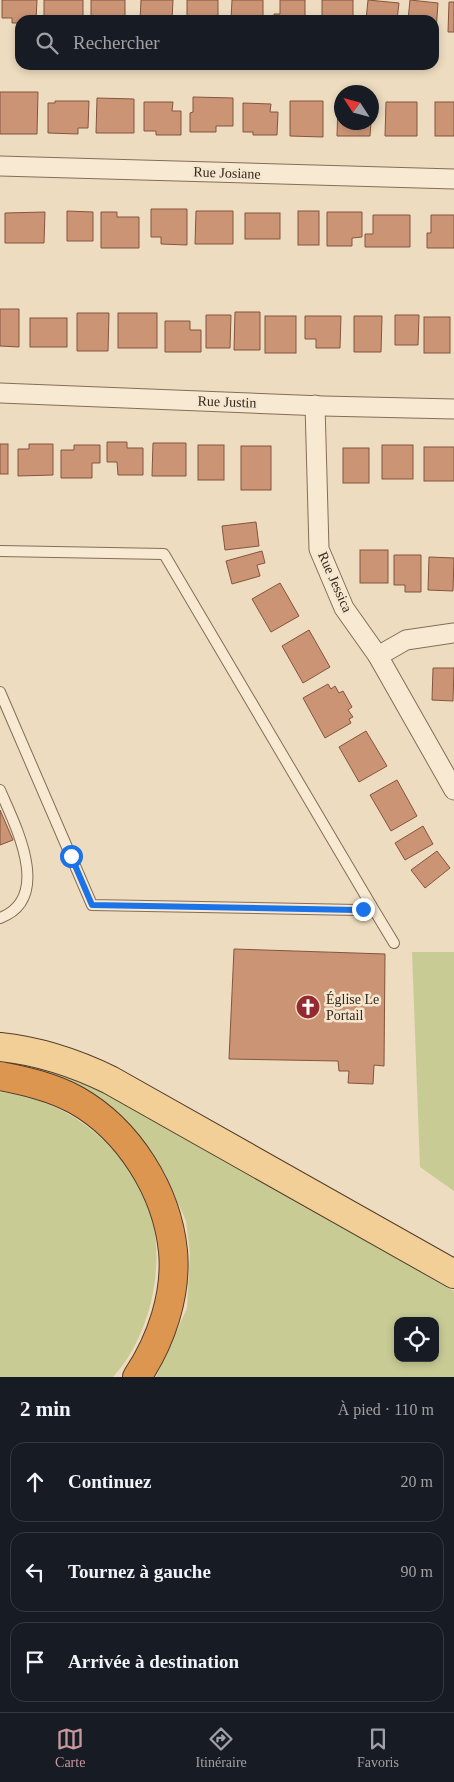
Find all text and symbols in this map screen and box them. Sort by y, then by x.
search box [15,15,439,70]
icon: search [33,29,61,57]
text: Rechercher [73,32,160,53]
north arrow [334,85,379,130]
street label: Rue Josiane [193,164,261,182]
street label: Rue Justin [197,393,257,411]
street label: Rue Jessica [315,549,355,615]
route start [60,845,83,868]
route end [352,898,375,921]
place label: Église Le Portail [326,991,379,1023]
church icon: Église Le Portail [295,994,321,1020]
map controls [394,1317,439,1362]
button: locate [394,1317,439,1362]
text: 2 min [20,1397,71,1421]
text: À pied · 110 m [338,1401,434,1418]
icon: ahead [21,1468,49,1496]
text: Continuez [68,1471,151,1492]
text: 20 m [401,1473,433,1490]
icon: left [21,1558,49,1586]
text: Tournez à gauche [68,1561,211,1582]
text: 90 m [401,1563,433,1580]
icon: arrive [21,1648,49,1676]
text: Arrivée à destination [68,1651,239,1672]
tab: Carte [55,1725,85,1771]
tab: Itinéraire [196,1725,247,1771]
tab: Favoris [357,1725,399,1771]

